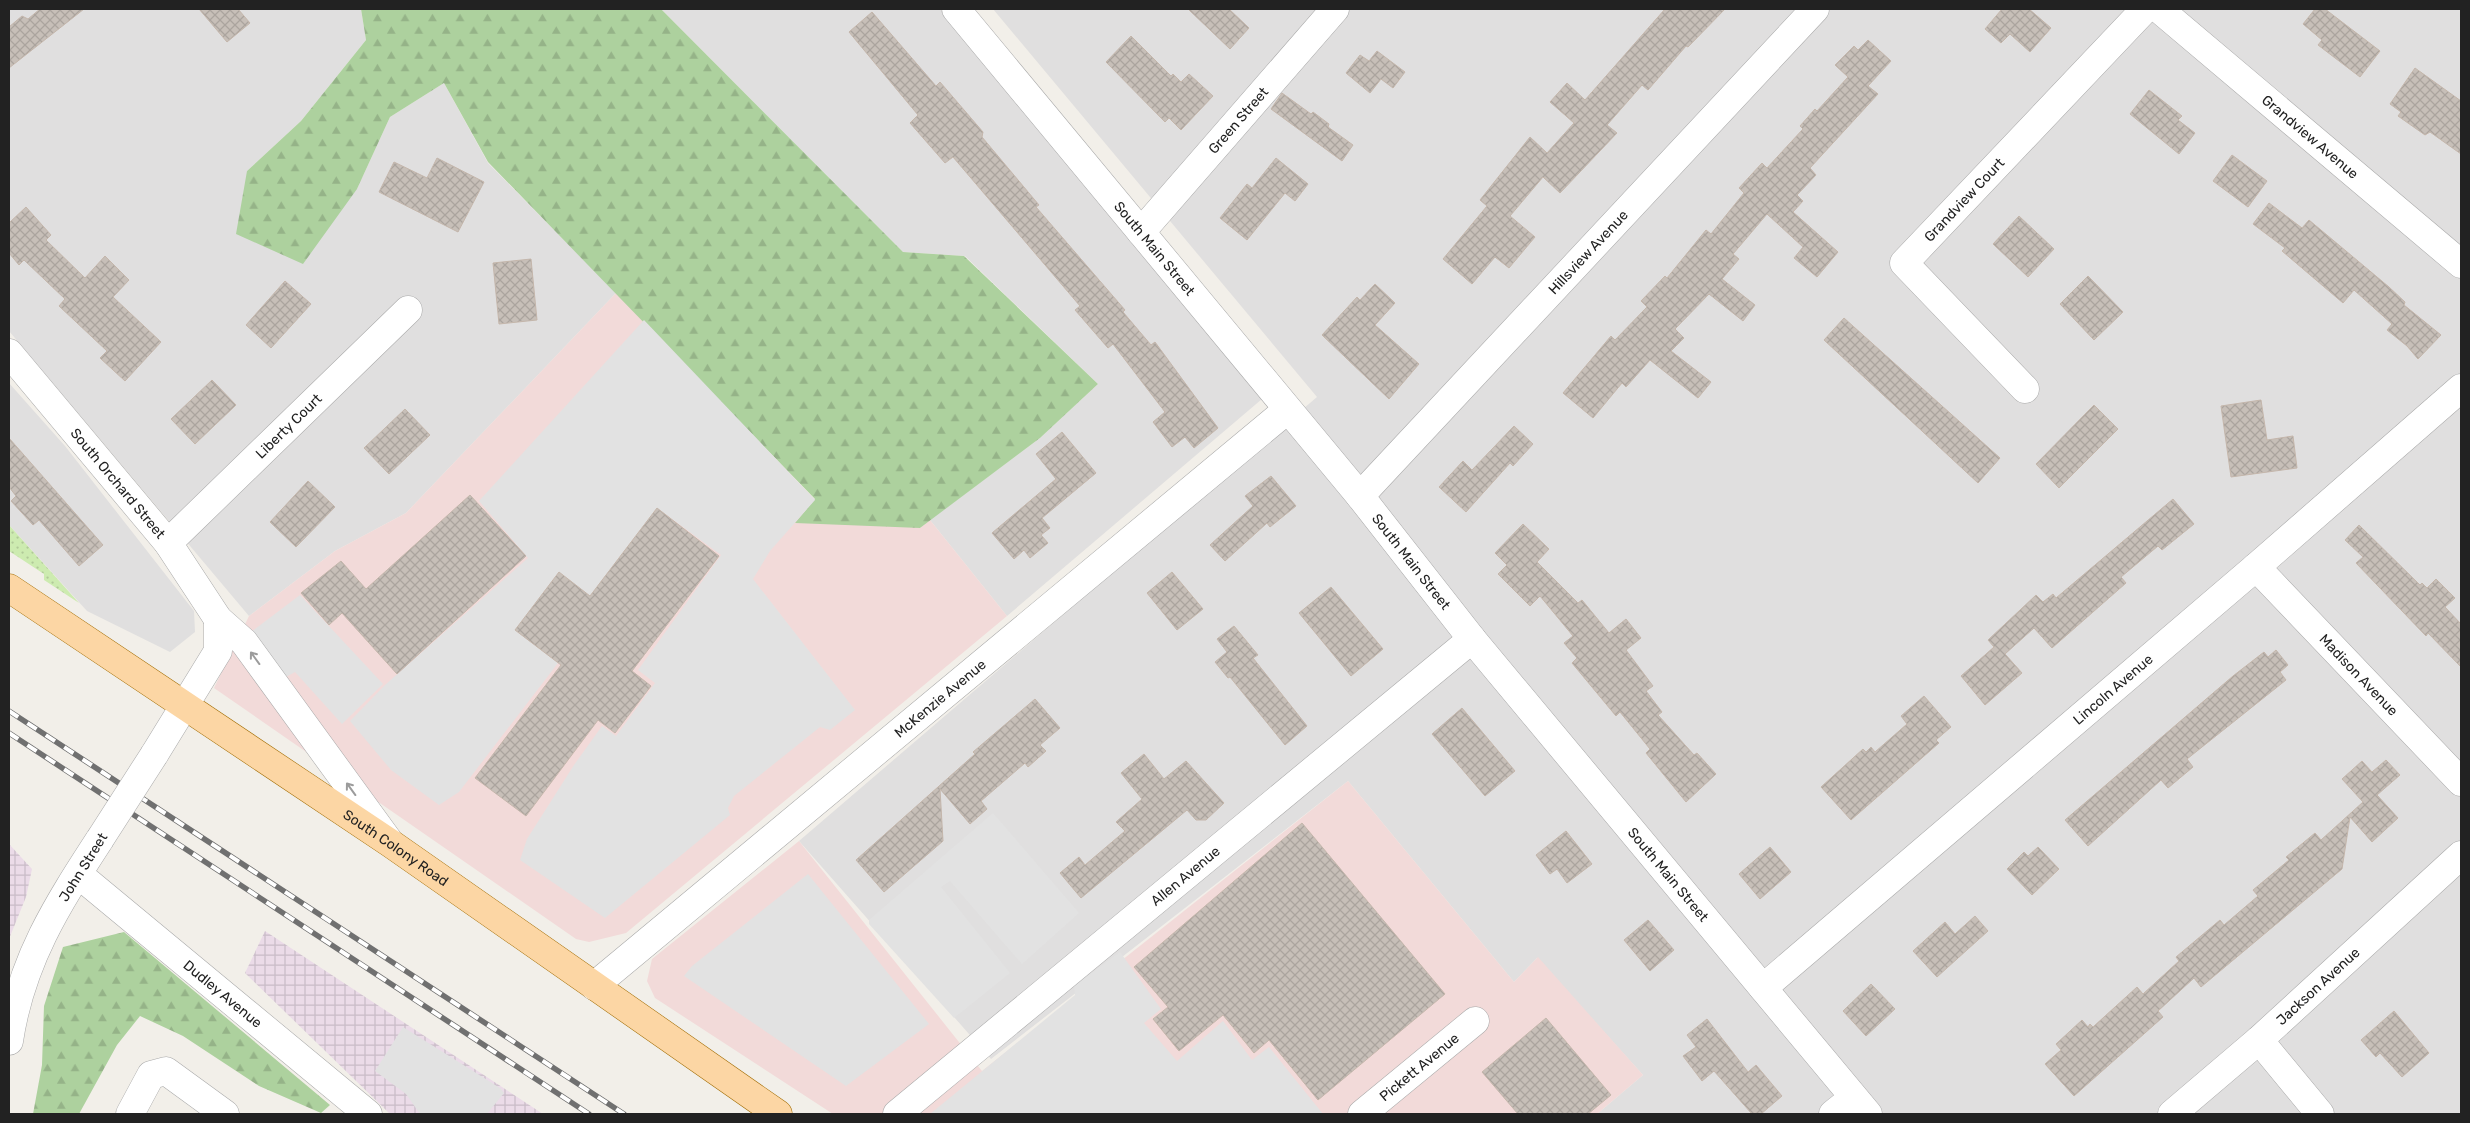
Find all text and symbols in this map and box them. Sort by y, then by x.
street label: Green Street [1205,83,1272,158]
street label: Grandview Avenue [2258,92,2362,183]
street label: Grandview Court [1921,154,2009,245]
street label: South Main Street [1110,198,1199,300]
street label: Hillsview Avenue [1545,207,1632,298]
street label: Liberty Court [252,390,326,462]
street label: South Orchard Street [67,425,169,543]
street label: South Main Street [1368,510,1454,614]
street label: Madison Avenue [2316,631,2401,720]
one-way arrow [250,651,260,665]
street label: Lincoln Avenue [2070,651,2157,728]
street label: McKenzie Avenue [891,656,990,742]
one-way arrow [346,782,356,796]
street label: South Colony Road [340,806,451,890]
street label: South Main Street [1624,824,1712,926]
street label: John Street [56,829,112,905]
street label: Allen Avenue [1148,843,1224,910]
street label: Jackson Avenue [2273,944,2364,1029]
street label: Dudley Avenue [180,957,265,1032]
street label: Pickett Avenue [1376,1030,1463,1105]

